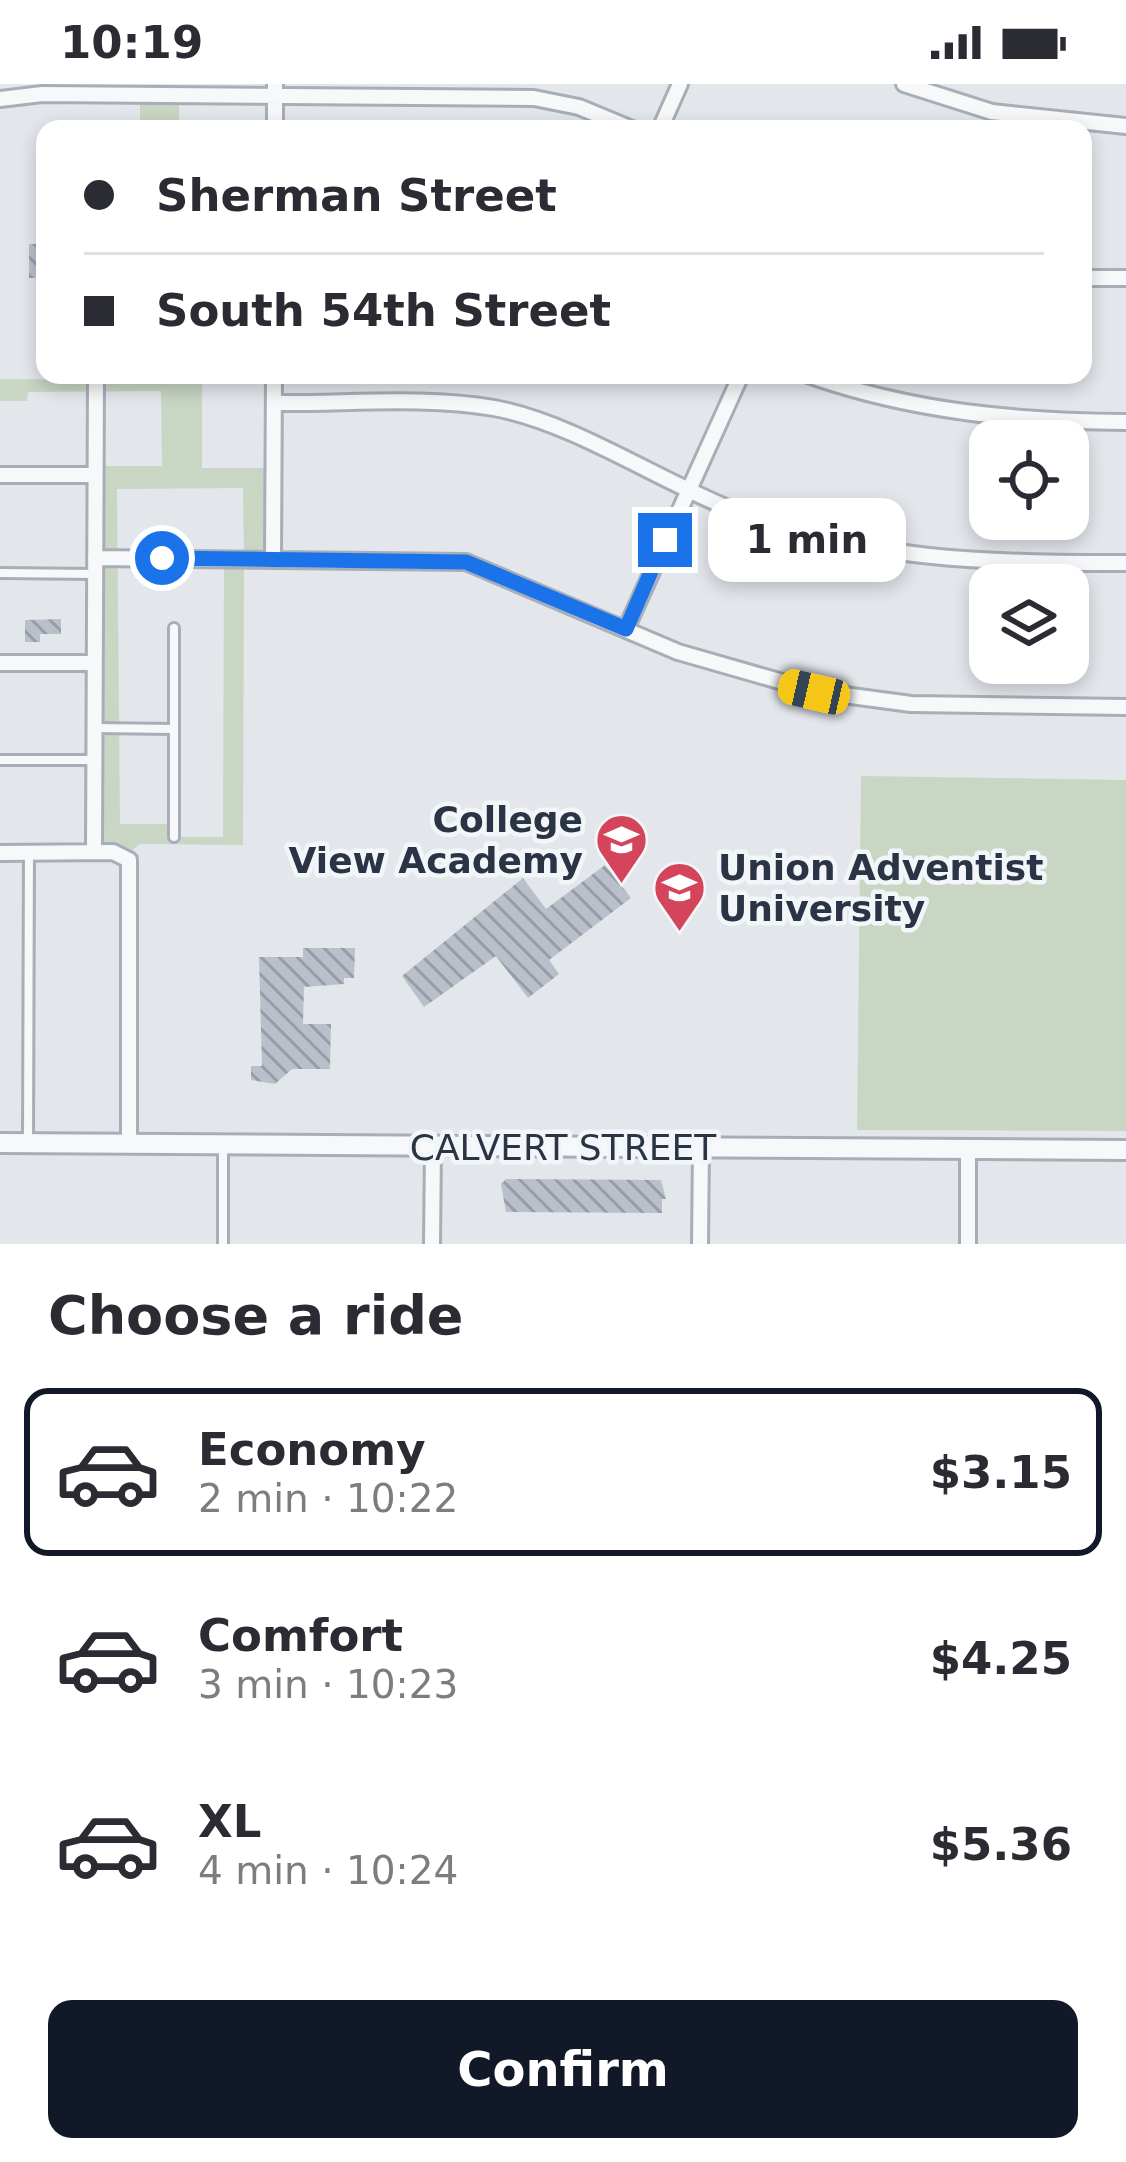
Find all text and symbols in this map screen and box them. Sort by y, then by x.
text: 10:19 [60,16,203,69]
text: Sherman Street [156,169,557,222]
text: South 54th Street [156,284,611,337]
map controls [969,420,1089,684]
button: locate [969,420,1089,540]
callout: 1 min [707,498,905,582]
route end [638,513,692,567]
text: 1 min [746,517,868,562]
route start [135,531,189,585]
button: layers [969,564,1089,684]
car [775,666,853,718]
place label: College View Academy [289,799,583,881]
school or university icon: College View Academy [594,812,650,886]
place label: Union Adventist University [718,847,1043,929]
school or university icon: Union Adventist University [651,860,707,934]
street label: CALVERT STREET [410,1127,717,1168]
text: Choose a ride [48,1284,464,1347]
icon: car [54,1418,162,1526]
text: Economy [198,1423,426,1476]
text: $3.15 [930,1446,1072,1499]
text: 2 min · 10:22 [198,1476,458,1521]
icon: car [54,1604,162,1712]
text: Comfort [198,1609,403,1662]
text: $4.25 [930,1632,1072,1685]
text: 3 min · 10:23 [198,1662,458,1707]
icon: car [54,1790,162,1898]
text: XL [198,1795,261,1848]
text: $5.36 [930,1818,1072,1871]
text: 4 min · 10:24 [198,1848,458,1893]
button: Confirm [48,2000,1078,2138]

